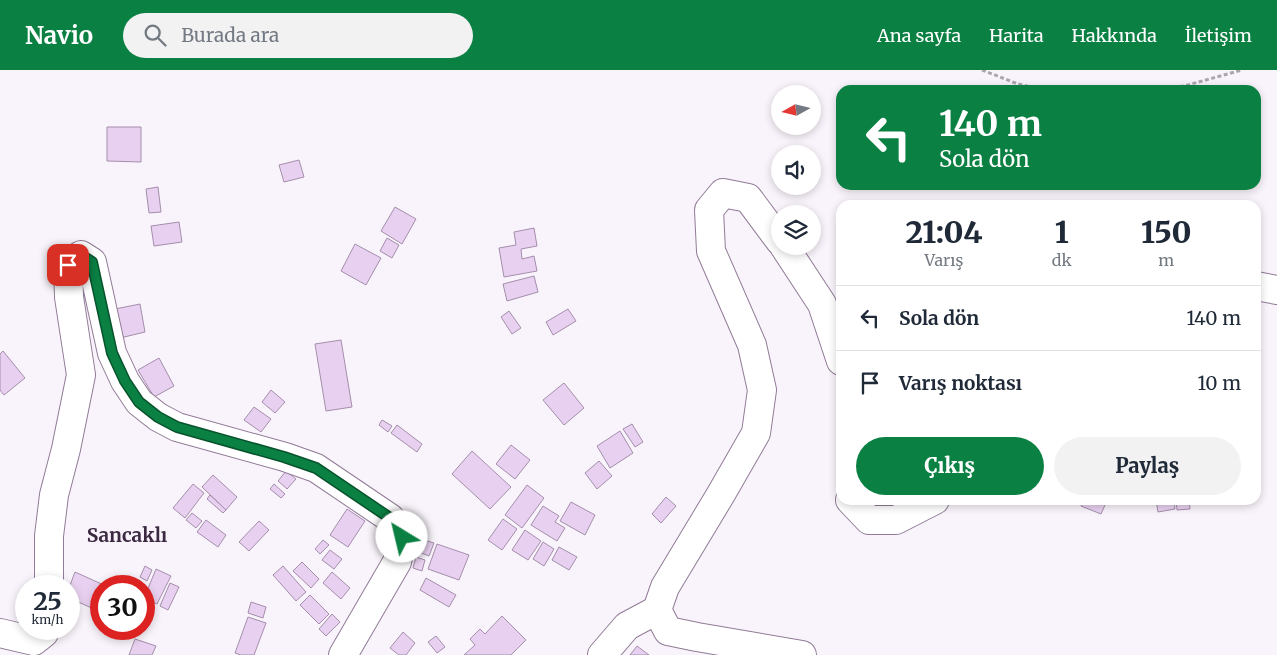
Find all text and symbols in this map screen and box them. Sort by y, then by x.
search box [123,13,473,58]
text: Navio [25,20,93,51]
icon: search [141,21,169,49]
text: Burada ara [181,23,279,47]
text: Ana sayfa [877,24,961,47]
text: Harita [989,24,1044,47]
text: Hakkında [1072,24,1157,47]
text: İletişim [1185,24,1252,47]
north arrow [771,85,821,135]
map controls [771,85,821,255]
text: 140 m [939,102,1042,146]
icon: left [856,105,921,170]
button: sound [771,145,821,195]
text: Sola dön [939,145,1030,173]
button: layers [771,205,821,255]
text: 21:04 [905,213,982,251]
text: 1 [1055,213,1069,251]
text: 150 [1141,213,1192,251]
pin [47,244,89,286]
text: Varış [925,250,963,270]
text: dk [1052,250,1072,270]
text: m [1158,250,1174,270]
icon: arrive [54,251,82,279]
icon: left [856,304,884,332]
text: Sola dön [899,306,979,330]
text: 140 m [1186,306,1241,330]
icon: arrive [856,369,884,397]
text: Varış noktası [899,371,1022,395]
text: 10 m [1198,371,1241,395]
button: Çıkış [856,437,1044,495]
button: Paylaş [1054,437,1241,495]
position arrow [375,510,427,562]
district label: Sancaklı [87,523,168,547]
speed limit sign: 30 [90,575,155,640]
text: 25 [33,585,62,617]
text: km/h [32,612,63,627]

